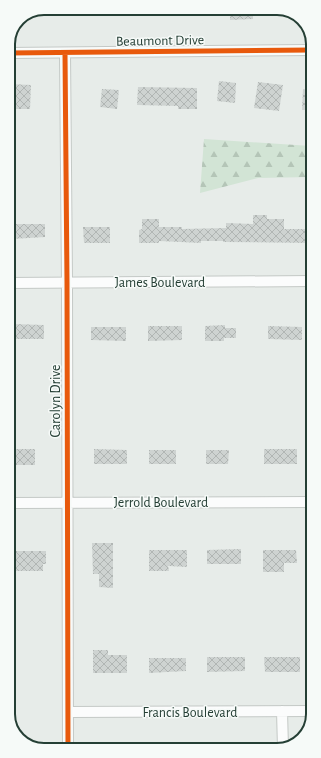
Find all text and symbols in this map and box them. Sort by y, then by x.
street label: Beaumont Drive [116,33,204,49]
street label: James Boulevard [115,276,205,290]
street label: Carolyn Drive [49,364,63,438]
street label: Jerrold Boulevard [114,496,208,510]
street label: Francis Boulevard [143,706,237,720]

